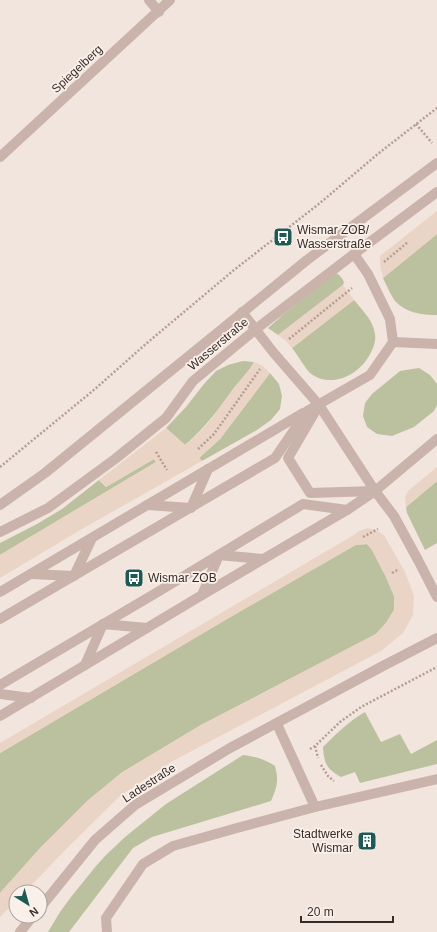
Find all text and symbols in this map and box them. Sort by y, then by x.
street label: Spiegelberg [49,42,105,96]
place label: Wismar ZOB/ Wasserstraße [297,223,372,251]
bus stop icon: Wismar ZOB/ Wasserstraße [272,226,294,248]
street label: Wasserstraße [185,315,251,373]
bus stop icon: Wismar ZOB [123,567,145,589]
place label: Wismar ZOB [148,571,217,585]
street label: Ladestraße [120,760,179,805]
place label: Stadtwerke Wismar [293,827,353,855]
building icon: Stadtwerke Wismar [356,830,378,852]
north arrow [8,884,48,924]
scale bar [301,898,393,924]
text: N [27,905,41,919]
text: 20 m [307,905,334,919]

